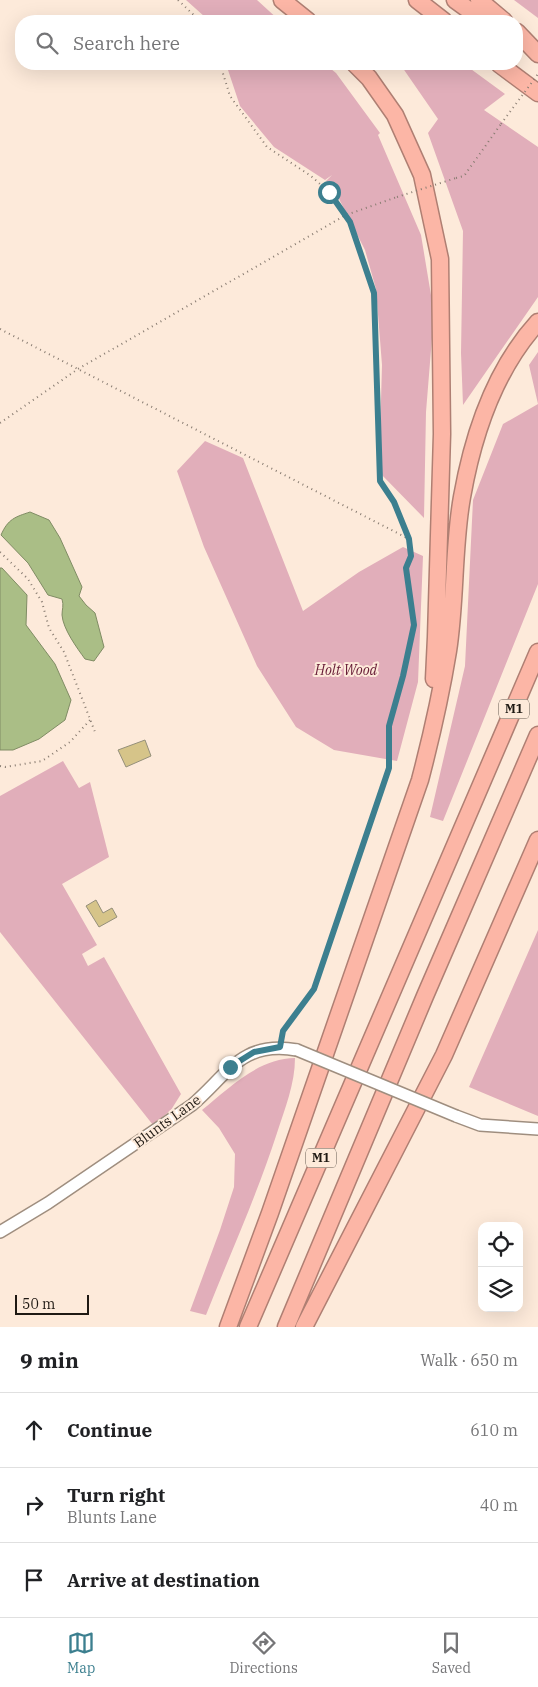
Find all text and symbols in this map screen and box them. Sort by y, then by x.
search box [15,15,523,70]
icon: search [33,29,61,57]
text: Search here [73,31,180,55]
route start [318,181,341,204]
park label: Holt Wood [314,661,378,679]
road number: M1 [499,700,529,719]
route end [219,1056,242,1079]
street label: Blunts Lane [130,1091,204,1151]
road number: M1 [306,1148,336,1168]
map controls [478,1222,523,1312]
button: locate [478,1222,523,1267]
button: layers [478,1267,523,1312]
scale bar [15,1292,89,1315]
text: 50 m [22,1295,55,1313]
text: 9 min [20,1346,79,1374]
text: Walk · 650 m [420,1350,518,1370]
icon: ahead [20,1416,48,1444]
text: Continue [67,1418,152,1442]
text: 610 m [470,1420,518,1440]
text: Turn right [67,1483,165,1507]
icon: right [20,1491,48,1519]
text: 40 m [480,1495,518,1515]
text: Blunts Lane [67,1507,157,1527]
icon: arrive [20,1566,48,1594]
text: Arrive at destination [67,1568,260,1592]
tab: Map [67,1629,95,1677]
tab: Directions [229,1629,298,1677]
tab: Saved [432,1629,471,1677]

